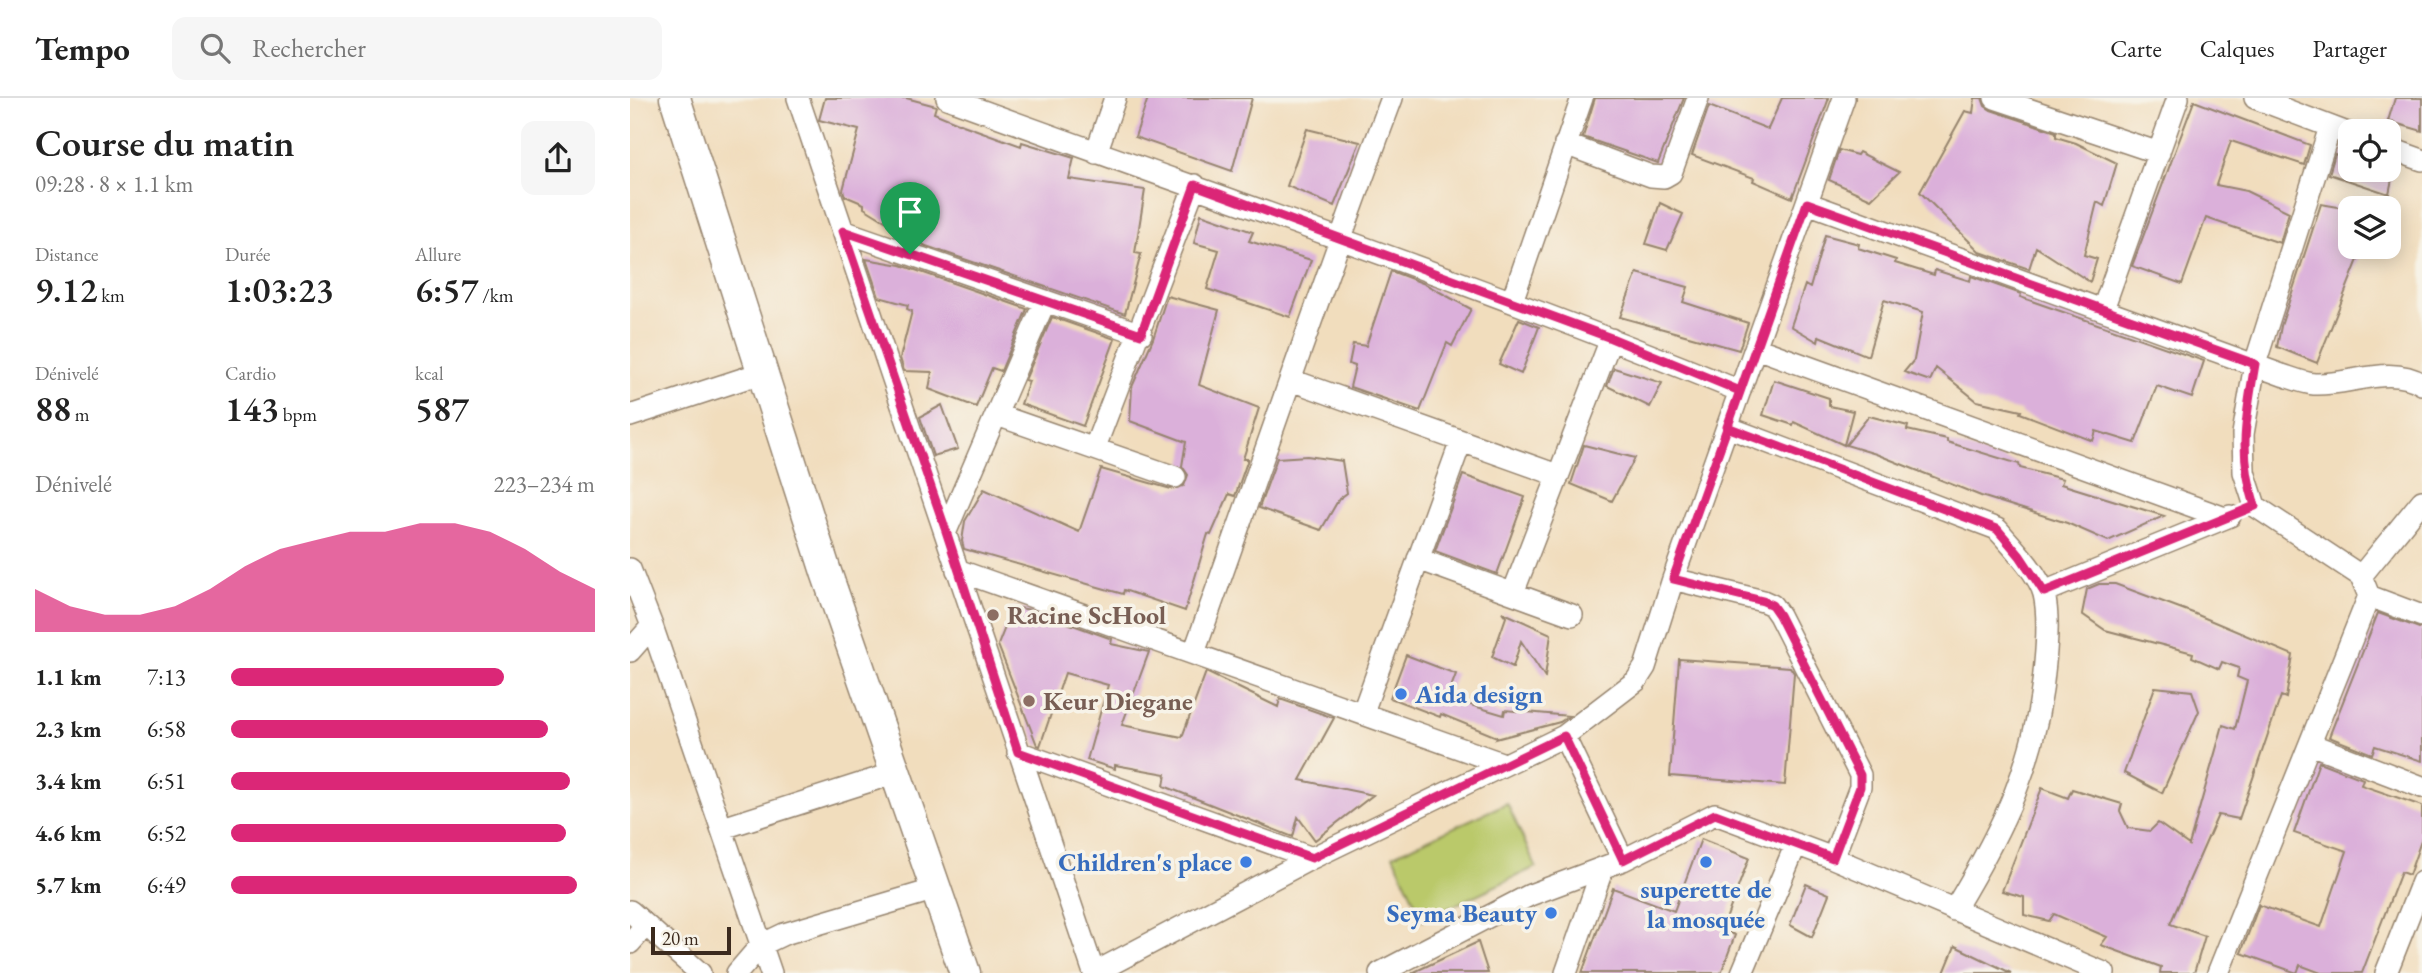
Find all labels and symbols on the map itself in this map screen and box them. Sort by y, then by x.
pin [880,182,940,254]
place label: Racine ScHool [1007,598,1166,632]
marker: Racine ScHool [985,607,1001,623]
place label: Aida design [1414,677,1543,711]
place label: Keur Diegane [1043,684,1193,718]
marker: Aida design [1393,686,1409,702]
marker: Keur Diegane [1021,693,1037,709]
place label: Children's place [1058,845,1232,879]
marker: Children's place [1238,854,1254,870]
marker: superette de la mosquée [1698,854,1714,870]
place label: superette de la mosquée [1640,872,1772,936]
place label: Seyma Beauty [1387,896,1537,930]
marker: Seyma Beauty [1543,905,1559,921]
scale bar [651,924,732,956]

